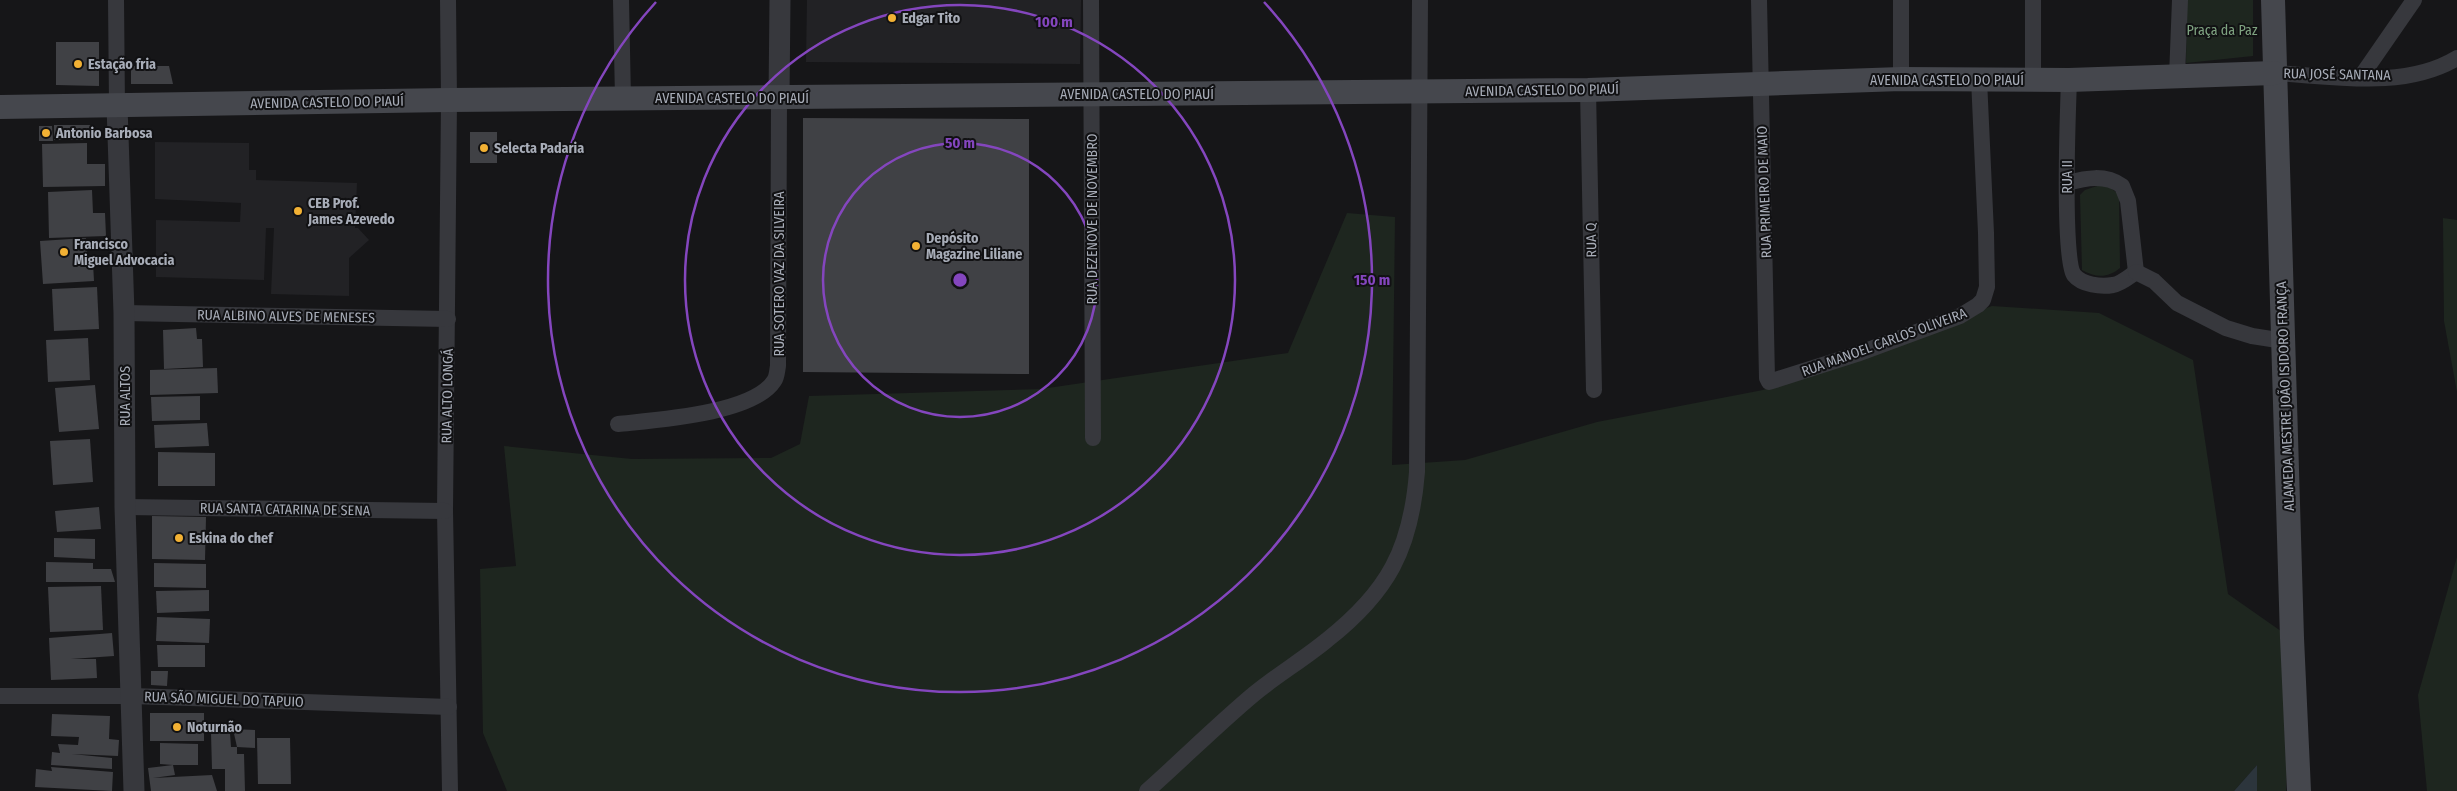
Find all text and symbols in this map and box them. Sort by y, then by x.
place label: Edgar Tito [902,10,961,27]
marker: Edgar Tito [886,12,898,24]
text: 100 m [1035,13,1073,31]
park label: Praça da Paz [2187,22,2258,39]
place label: Estação fria [88,56,156,74]
marker: Estação fria [72,58,84,70]
street label: RUA JOSÉ SANTANA [2283,64,2392,84]
street label: AVENIDA CASTELO DO PIAUÍ [1870,71,2024,89]
street label: AVENIDA CASTELO DO PIAUÍ [1465,80,1619,100]
street label: AVENIDA CASTELO DO PIAUÍ [1060,85,1214,103]
street label: AVENIDA CASTELO DO PIAUÍ [655,89,809,107]
street label: AVENIDA CASTELO DO PIAUÍ [250,92,404,112]
place label: Antonio Barbosa [55,125,152,142]
street label: RUA PRIMEIRO DE MAIO [1754,125,1775,258]
marker: Antonio Barbosa [40,127,52,139]
street label: RUA DEZENOVE DE NOVEMBRO [1084,133,1101,305]
text: 50 m [945,134,975,152]
place label: Selecta Padaria [494,140,584,157]
marker: Selecta Padaria [478,142,490,154]
street label: RUA II [2059,160,2076,194]
street label: RUA SOTERO VAZ DA SILVEIRA [771,191,788,357]
place label: CEB Prof. James Azevedo [307,195,395,228]
marker: CEB Prof. James Azevedo [292,205,304,217]
street label: RUA Q [1583,222,1600,258]
place label: Depósito Magazine Liliane [926,230,1022,263]
place label: Francisco Miguel Advocacia [74,236,174,269]
marker: Depósito Magazine Liliane [910,240,922,252]
marker: Francisco Miguel Advocacia [58,246,70,258]
centre of rings [951,271,969,289]
text: 150 m [1354,271,1390,289]
street label: ALAMEDA MESTRE JOÃO ISIDORO FRANÇA [2273,280,2298,511]
street label: RUA MANOEL CARLOS OLIVEIRA [1799,304,1970,380]
street label: RUA ALBINO ALVES DE MENESES [197,306,375,327]
street label: RUA ALTO LONGÁ [437,348,457,444]
street label: RUA ALTOS [117,366,134,426]
street label: RUA SANTA CATARINA DE SENA [200,500,371,519]
place label: Eskina do chef [189,530,274,547]
marker: Eskina do chef [173,532,185,544]
street label: RUA SÃO MIGUEL DO TAPUIO [144,688,304,711]
place label: Noturnão [187,719,242,736]
marker: Noturnão [171,721,183,733]

